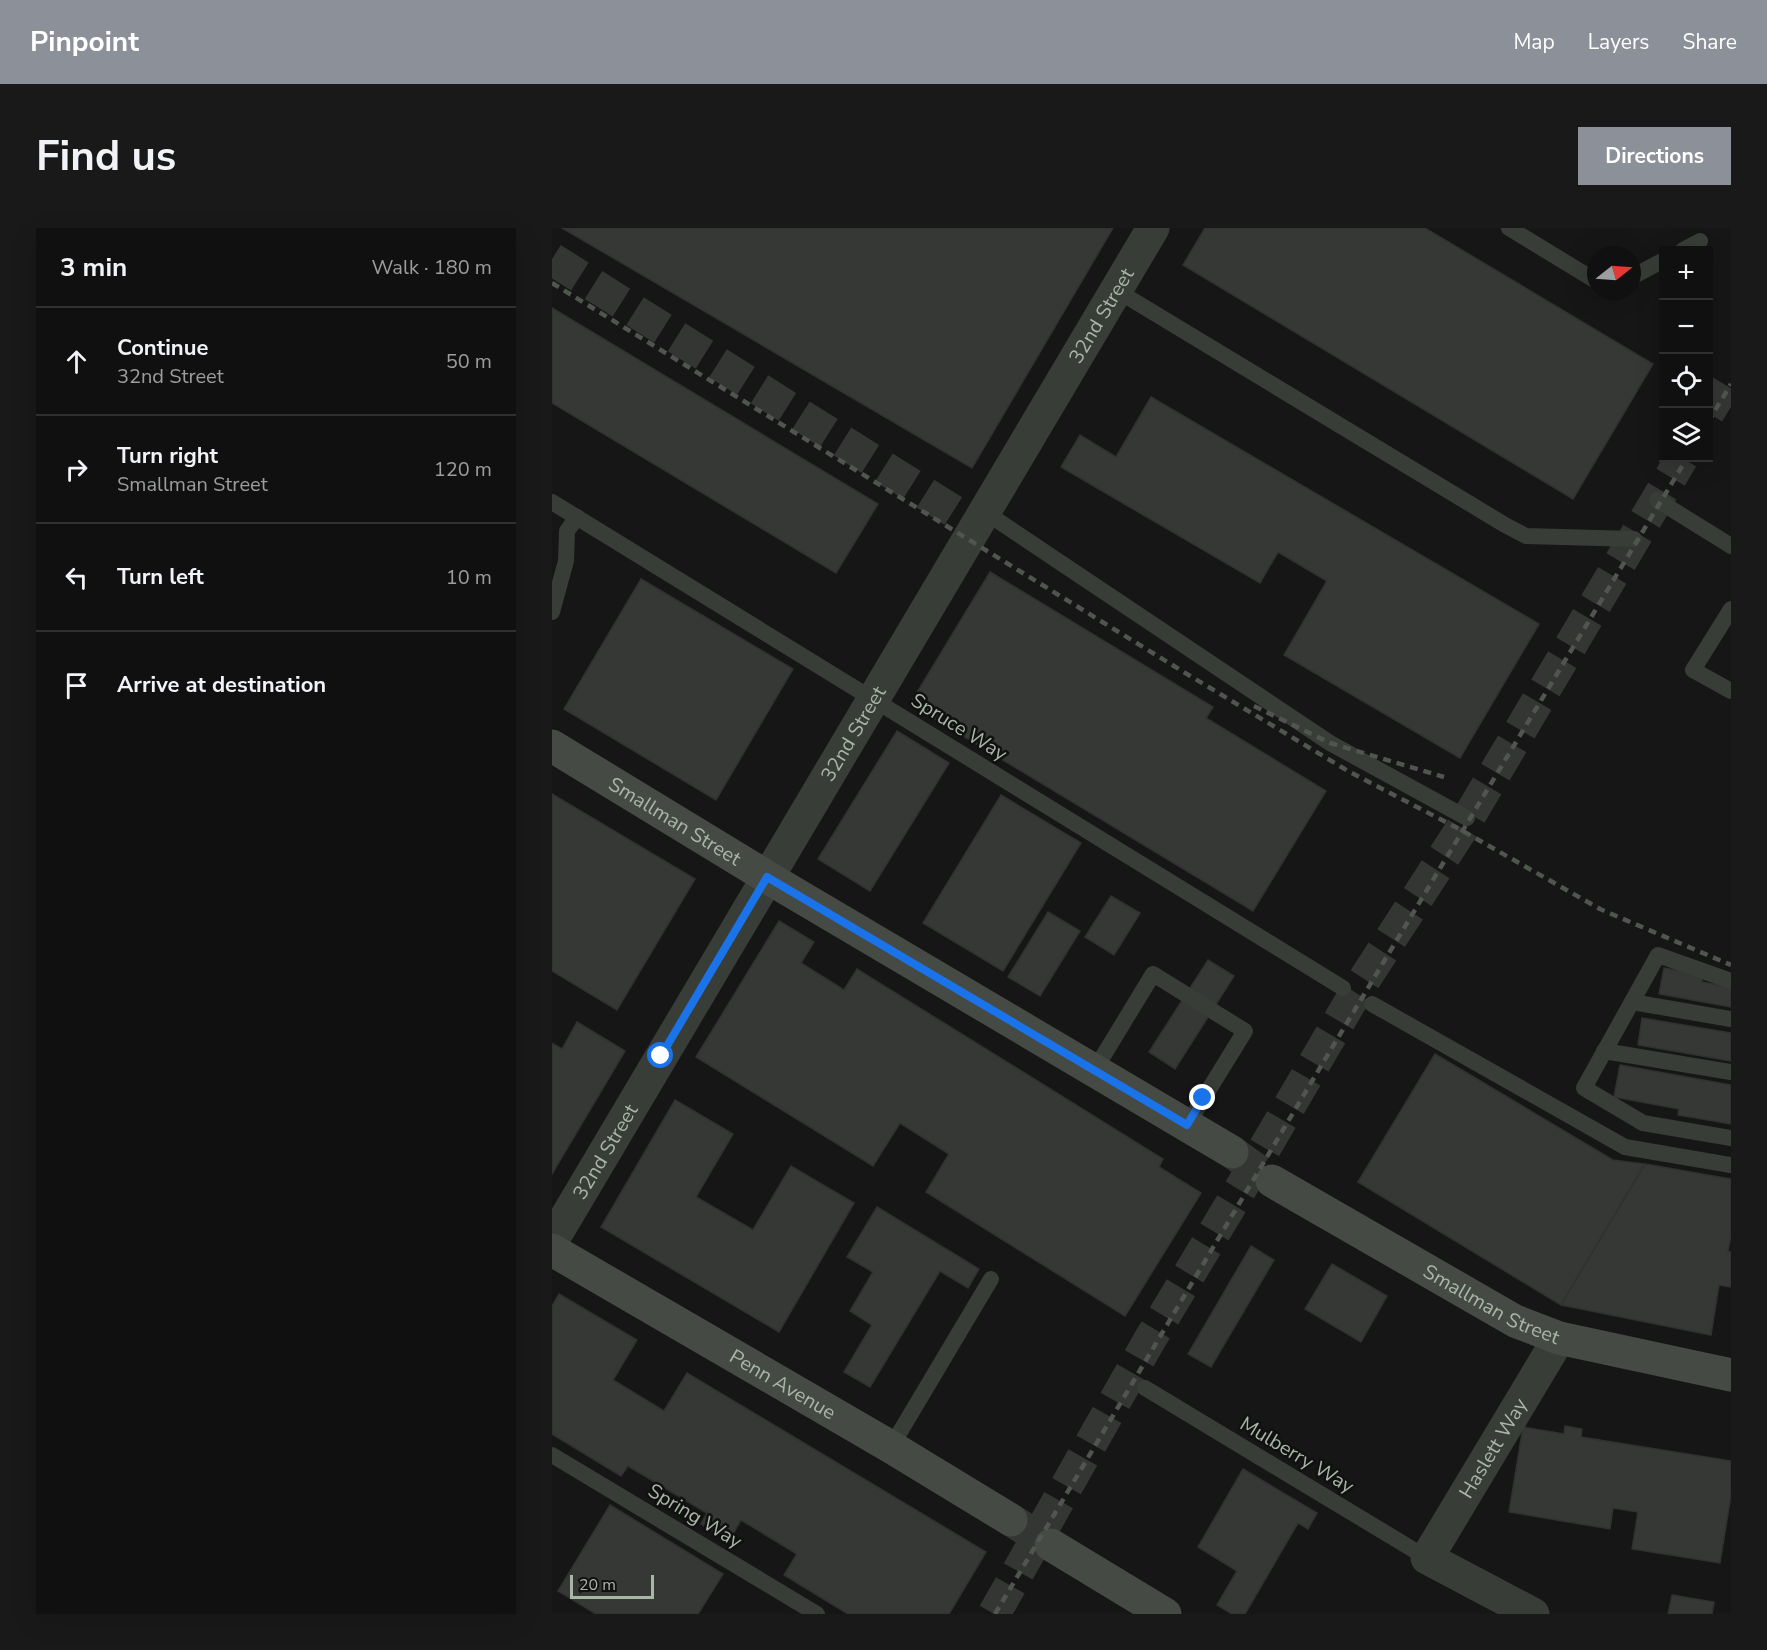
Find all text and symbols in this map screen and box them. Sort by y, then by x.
text: Pinpoint [30,23,139,61]
text: Map [1513,28,1555,56]
text: Layers [1588,28,1649,56]
text: Share [1682,28,1737,56]
button: Directions [1578,127,1731,185]
text: Find us [36,128,176,185]
north arrow [1587,246,1641,300]
map controls [1659,246,1713,462]
button: + [1659,246,1713,300]
text: 3 min [60,250,127,285]
text: Walk · 180 m [372,254,492,281]
street label: 32nd Street [1062,262,1140,368]
button: − [1659,300,1713,354]
text: Continue [117,333,208,363]
icon: ahead [60,345,93,378]
text: 50 m [446,348,492,375]
button: locate [1659,354,1713,408]
text: 32nd Street [117,363,224,390]
button: layers [1659,408,1713,462]
text: Turn right [117,441,218,471]
icon: right [60,453,93,486]
text: 120 m [434,456,492,483]
text: Smallman Street [117,471,268,498]
icon: left [60,561,93,594]
text: Turn left [117,562,204,592]
text: 10 m [446,564,492,591]
icon: arrive [60,669,93,702]
text: Arrive at destination [117,670,326,700]
street label: 32nd Street [814,680,892,786]
street label: Spruce Way [906,687,1013,768]
street label: Smallman Street [604,770,747,872]
route start [647,1042,673,1068]
route end [1189,1084,1215,1110]
street label: 32nd Street [566,1098,644,1204]
street label: Smallman Street [1418,1257,1565,1351]
street label: Penn Avenue [725,1343,841,1426]
street label: Haslett Way [1452,1392,1534,1503]
street label: Mulberry Way [1235,1410,1360,1500]
street label: Spring Way [643,1477,748,1555]
scale bar [570,1572,654,1600]
text: 20 m [579,1574,616,1596]

